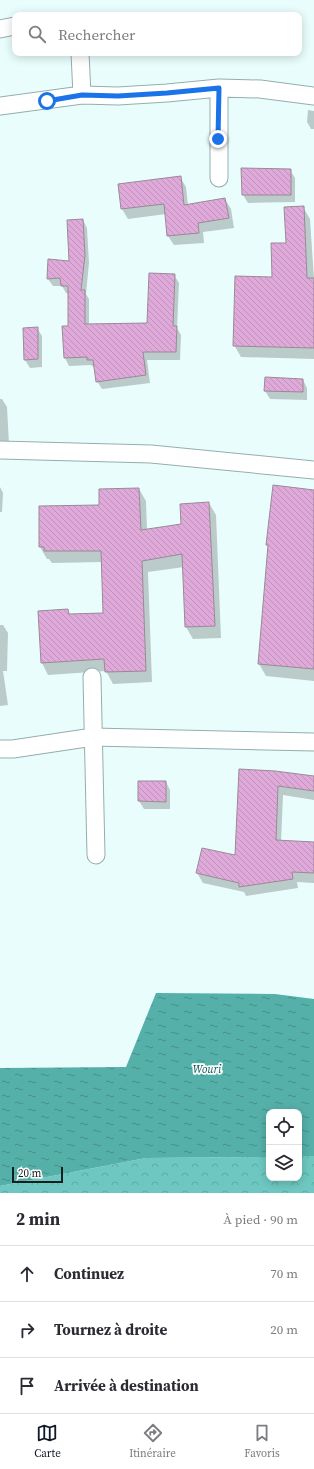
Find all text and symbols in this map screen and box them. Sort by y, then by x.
search box [12,12,302,56]
icon: search [26,23,48,45]
text: Rechercher [58,24,135,45]
route start [38,92,56,110]
route end [209,130,227,148]
water label: Wouri [193,1062,222,1077]
map controls [266,1109,302,1181]
button: locate [266,1109,302,1145]
button: layers [266,1145,302,1181]
scale bar [12,1165,63,1184]
text: 20 m [18,1166,41,1181]
text: 2 min [16,1207,60,1231]
text: À pied · 90 m [223,1211,298,1228]
icon: ahead [16,1263,38,1285]
text: Continuez [54,1263,124,1284]
text: 70 m [270,1265,298,1282]
icon: right [16,1319,38,1341]
text: Tournez à droite [54,1319,167,1340]
text: 20 m [270,1321,298,1338]
icon: arrive [16,1375,38,1397]
text: Arrivée à destination [54,1375,199,1396]
tab: Carte [34,1422,61,1461]
tab: Itinéraire [129,1422,176,1461]
tab: Favoris [244,1422,280,1461]

